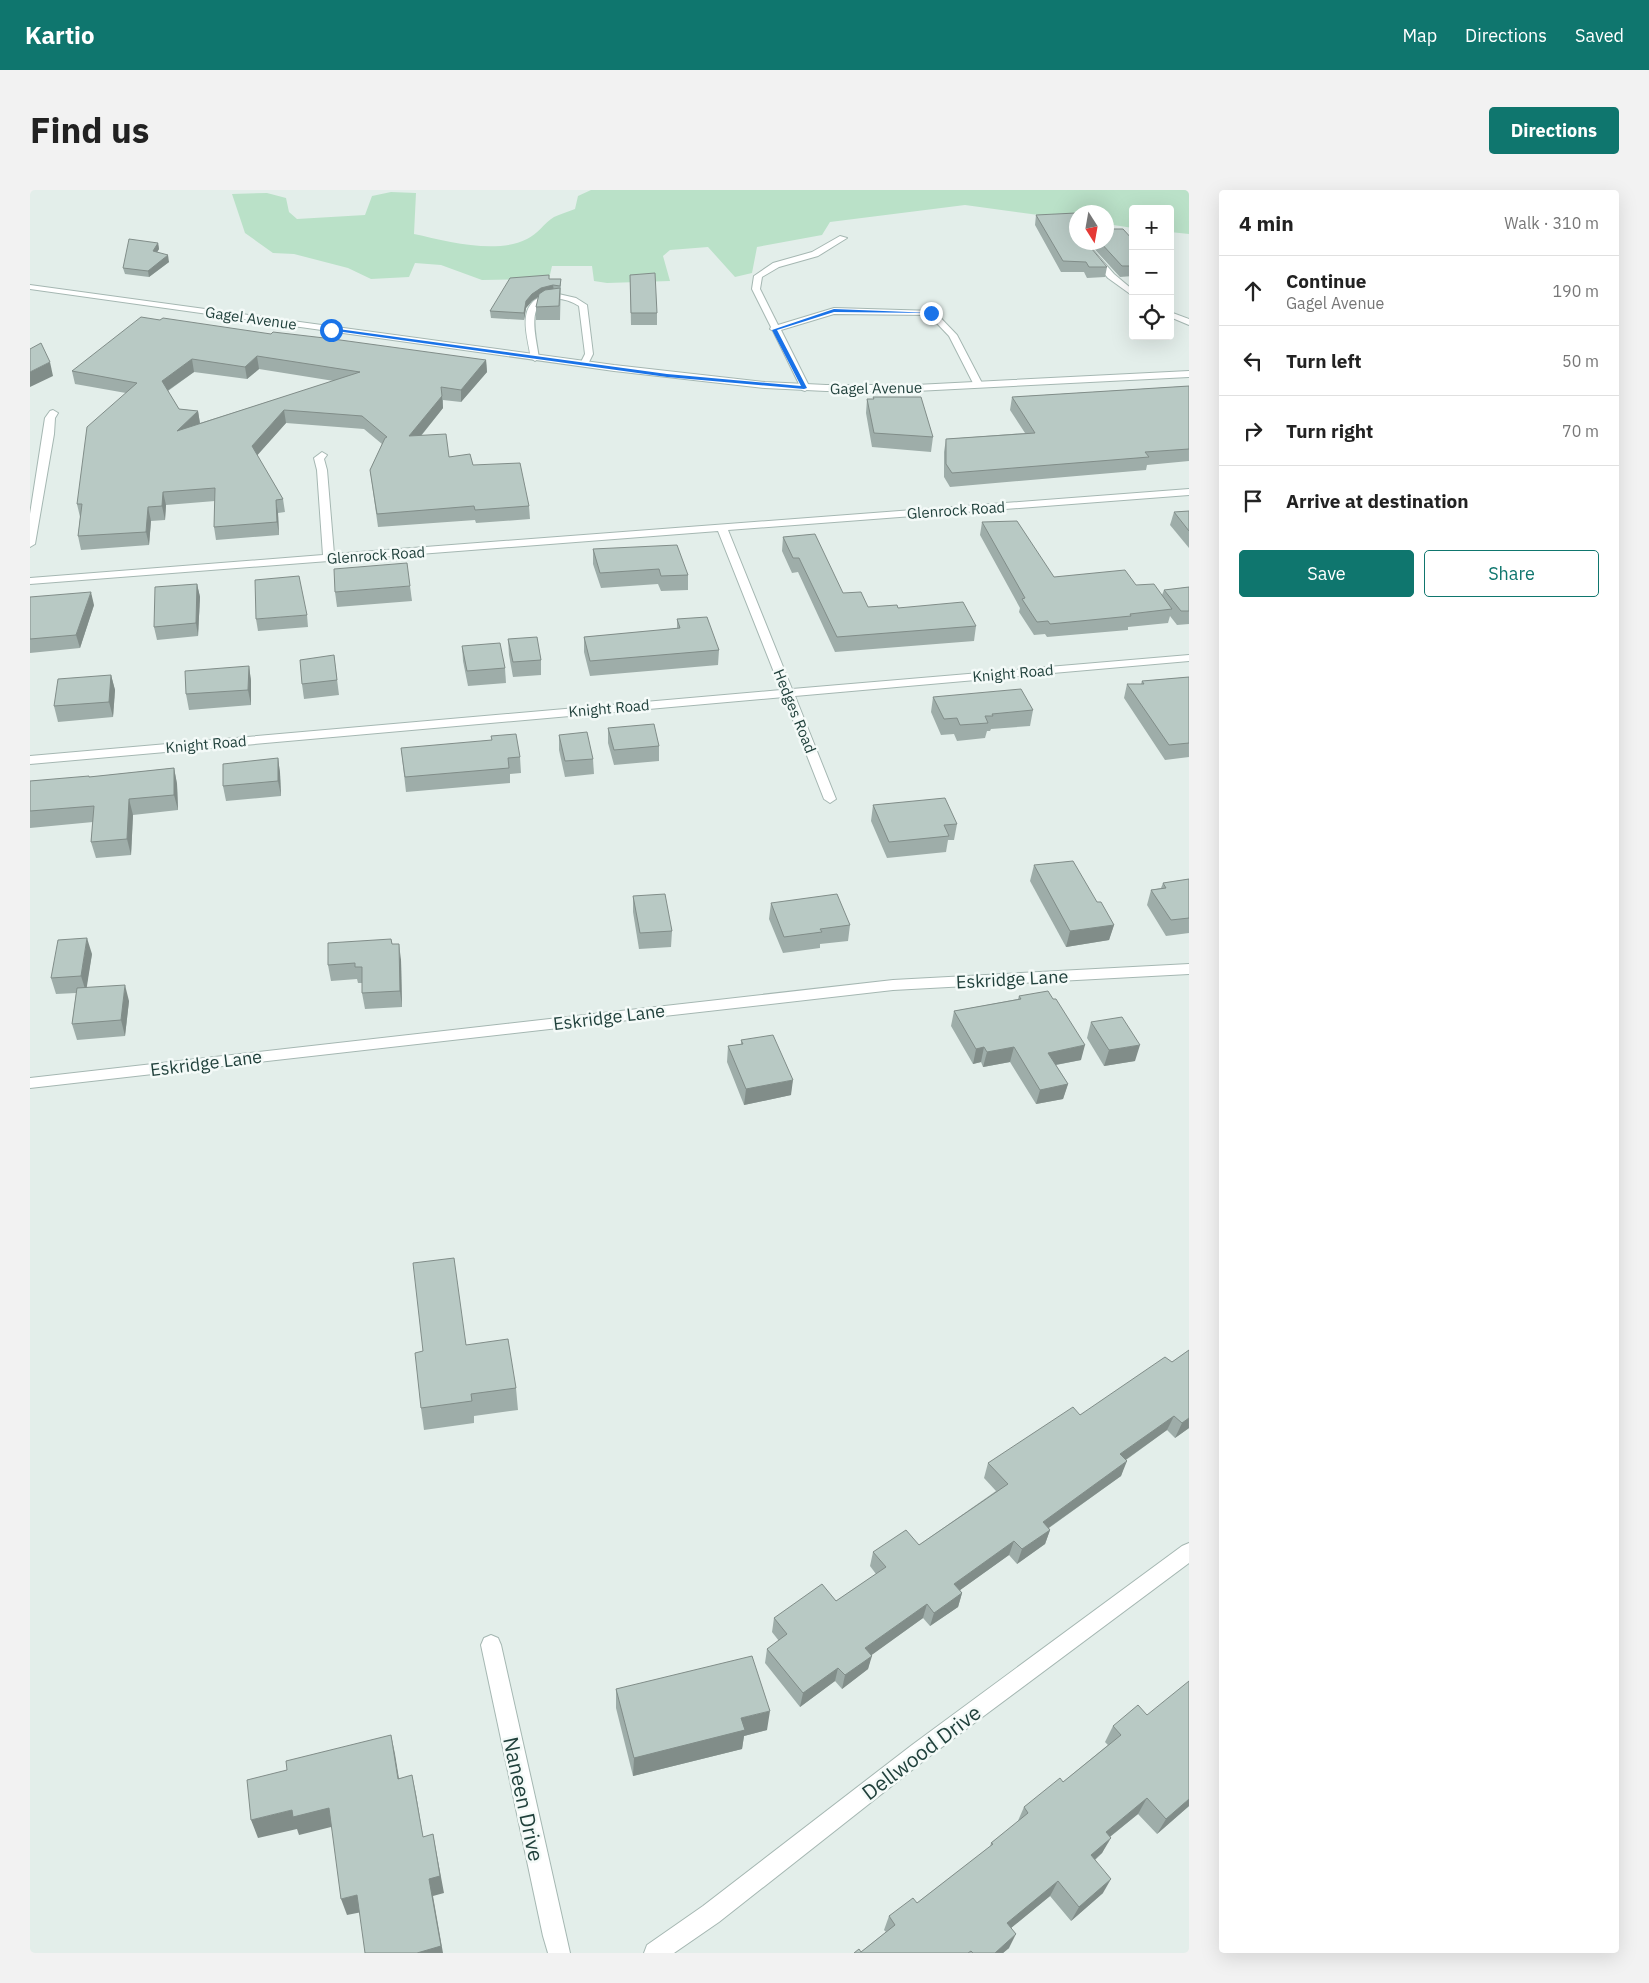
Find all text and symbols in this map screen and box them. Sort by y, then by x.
text: Kartio [25,19,95,51]
text: Map [1402,24,1437,47]
text: Directions [1465,24,1547,47]
text: Saved [1575,24,1624,47]
text: Find us [30,107,149,153]
button: Directions [1489,107,1619,154]
north arrow [1069,205,1114,250]
map controls [1129,205,1174,340]
button: + [1129,205,1174,250]
text: 4 min [1239,209,1294,237]
text: Walk · 310 m [1504,213,1599,233]
button: − [1129,250,1174,295]
text: Continue [1286,269,1366,293]
icon: ahead [1239,277,1267,305]
text: 190 m [1552,281,1599,301]
text: Gagel Avenue [1286,293,1384,313]
button: locate [1129,295,1174,340]
street label: Gagel Avenue [204,302,298,334]
route end [920,302,943,325]
route start [320,319,343,342]
icon: left [1239,347,1267,375]
text: Turn left [1286,349,1362,373]
text: 50 m [1562,351,1599,371]
street label: Gagel Avenue [830,378,922,398]
icon: right [1239,417,1267,445]
text: Turn right [1286,419,1373,443]
text: 70 m [1562,421,1599,441]
icon: arrive [1239,487,1267,515]
text: Arrive at destination [1286,489,1469,513]
street label: Glenrock Road [906,497,1006,523]
street label: Glenrock Road [326,542,426,568]
button: Save [1239,550,1414,597]
button: Share [1424,550,1599,597]
street label: Knight Road [972,660,1054,686]
street label: Hedges Road [770,666,820,756]
street label: Knight Road [568,695,650,721]
street label: Knight Road [165,731,247,757]
street label: Eskridge Lane [955,965,1069,993]
street label: Eskridge Lane [552,999,666,1035]
street label: Eskridge Lane [149,1045,263,1081]
street label: Dellwood Drive [856,1698,986,1806]
street label: Naneen Drive [497,1734,551,1864]

